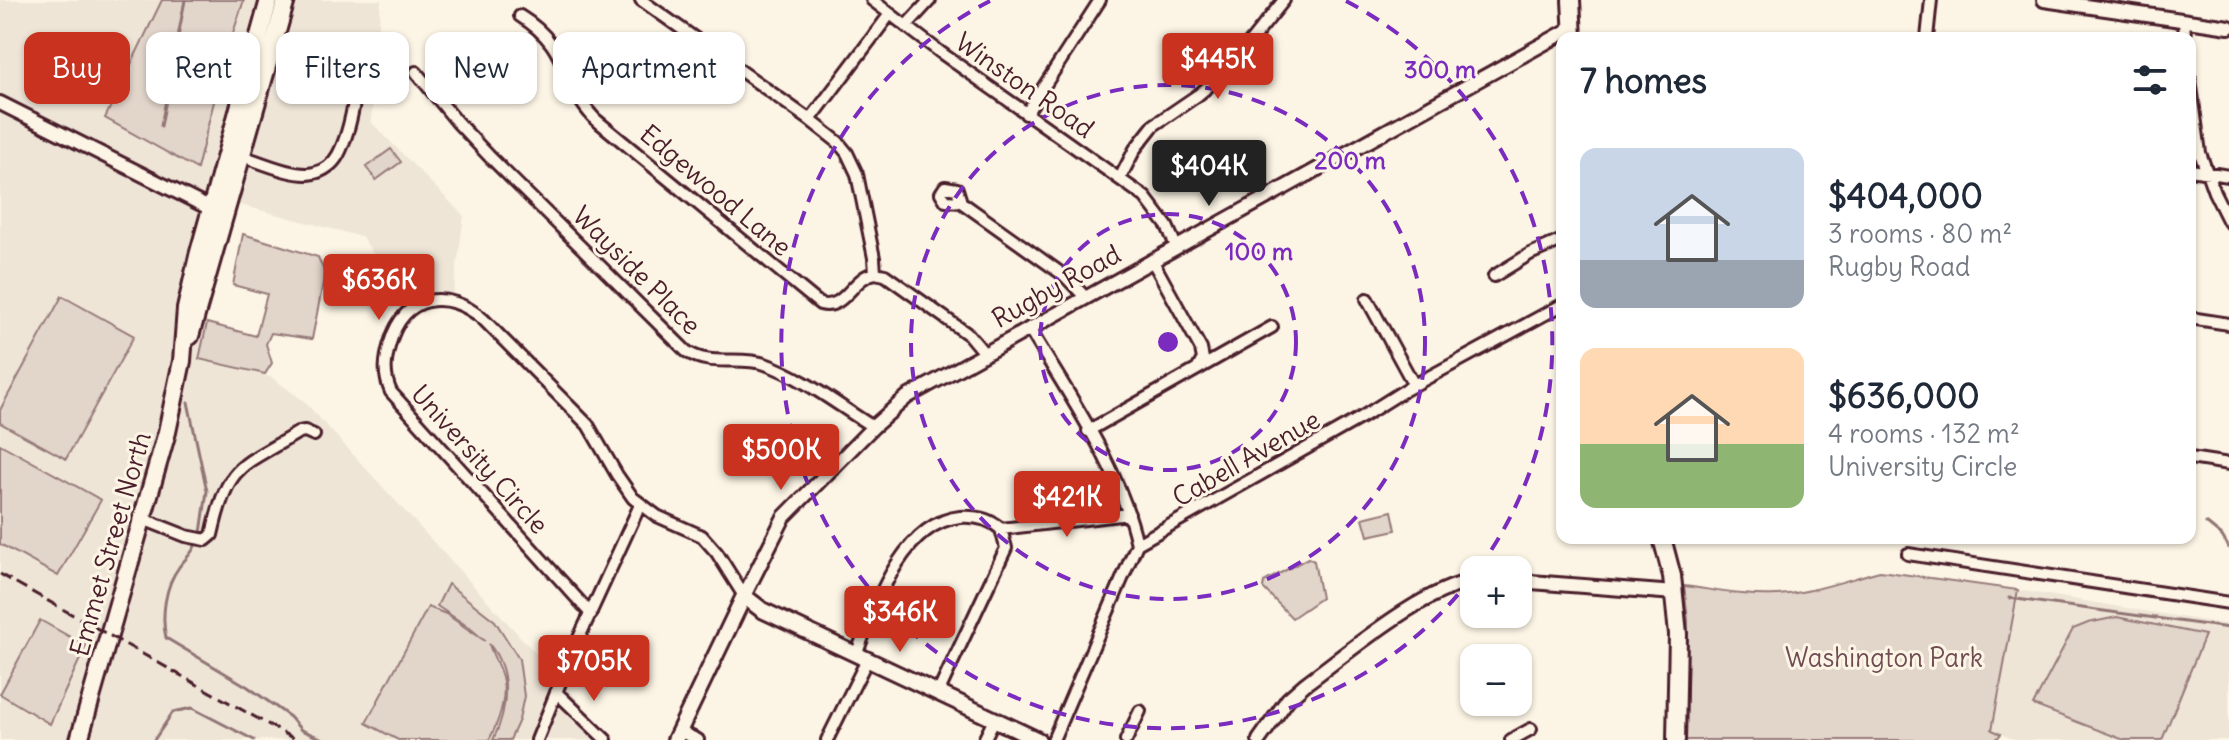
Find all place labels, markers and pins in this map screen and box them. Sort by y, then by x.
pin: $445K [1162,33,1274,101]
pin: $404K [1153,140,1265,208]
pin: $636K [323,254,435,322]
centre of rings [1154,328,1182,356]
pin: $500K [725,424,837,492]
pin: $421K [1011,471,1123,539]
pin: $346K [844,586,956,654]
pin: $705K [538,635,650,703]

